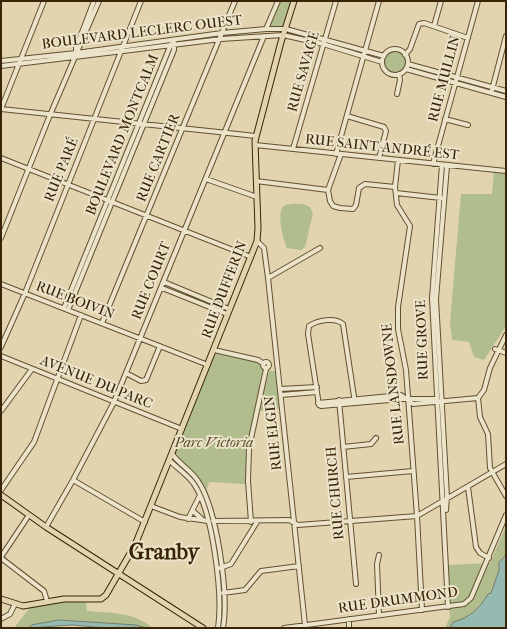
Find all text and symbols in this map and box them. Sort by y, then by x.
street label: BOULEVARD LECLERC OUEST [41,12,243,54]
street label: RUE SAVAGE [284,30,324,114]
street label: RUE MULLIN [425,34,465,124]
street label: BOULEVARD MONTCALM [83,52,163,218]
street label: RUE CARTIER [134,111,184,205]
street label: RUE SAINT-ANDRÉ EST [304,132,460,164]
street label: RUE PARÉ [42,135,82,205]
street label: RUE DUFFERIN [199,239,251,341]
street label: RUE COURT [129,240,175,322]
street label: RUE BOIVIN [33,278,117,324]
street label: RUE GROVE [413,300,433,380]
street label: RUE LANSDOWNE [379,322,409,446]
street label: AVENUE DU PARC [37,353,155,413]
street label: RUE ELGIN [262,395,286,471]
park label: Parc Victoria [175,436,253,452]
street label: RUE CHURCH [324,446,348,540]
district label: Granby [129,541,199,567]
street label: RUE DRUMMOND [337,584,459,618]

